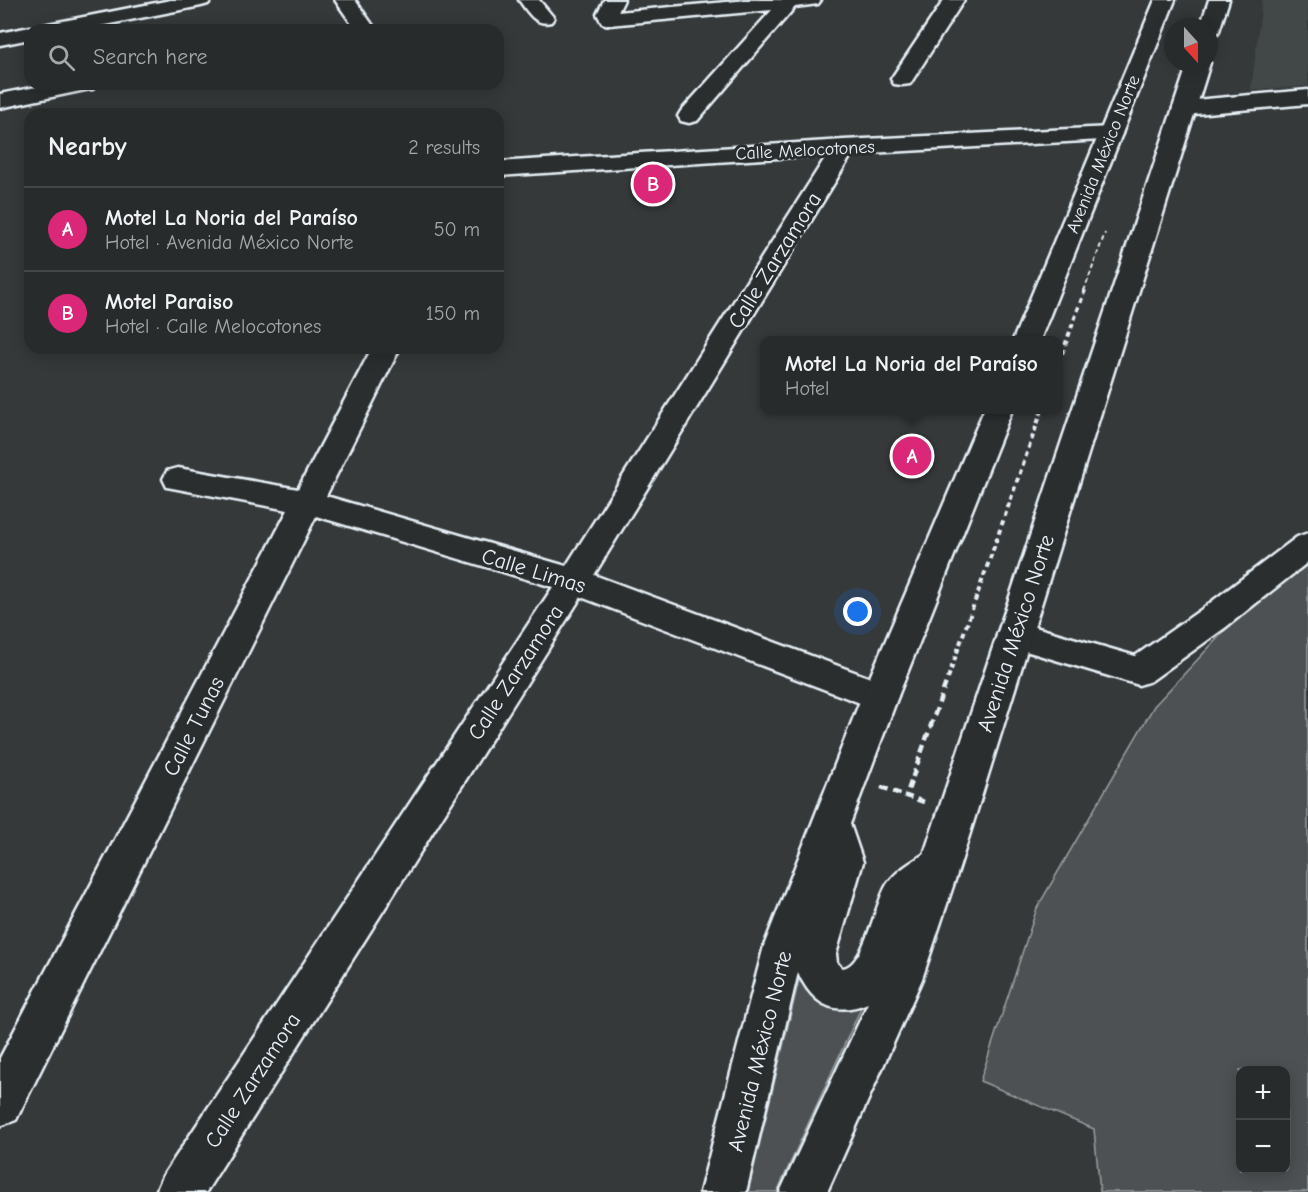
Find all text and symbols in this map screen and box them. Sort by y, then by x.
north arrow [1164,18,1218,72]
search box [24,24,504,90]
icon: search [45,41,78,74]
text: Search here [93,44,208,70]
street label: Avenida México Norte [1062,72,1145,236]
text: Nearby [48,132,127,162]
text: 2 results [408,136,480,159]
street label: Calle Melocotones [735,136,875,165]
pin: B [634,162,672,207]
street label: Calle Zarzamora [723,188,827,333]
text: Motel La Noria del Paraíso [105,205,358,231]
text: A [62,218,73,241]
text: 50 m [434,218,480,241]
text: Hotel · Avenida México Norte [105,231,354,254]
text: Motel Paraiso [105,289,233,315]
text: B [61,302,74,325]
text: 150 m [426,302,480,325]
text: Hotel · Calle Melocotones [105,315,321,338]
popup [760,336,1063,414]
text: Motel La Noria del Paraíso [785,351,1038,377]
text: Hotel [785,377,829,400]
pin: A [892,434,932,478]
street label: Avenida México Norte [972,531,1060,735]
street label: Calle Limas [478,543,589,599]
your location [843,597,872,626]
street label: Calle Zarzamora [463,600,569,745]
street label: Calle Tunas [158,672,230,781]
street label: Avenida México Norte [722,948,798,1154]
street label: Calle Zarzamora [200,1008,306,1153]
map controls [1236,1066,1290,1174]
button: + [1236,1066,1290,1120]
button: − [1236,1120,1290,1174]

